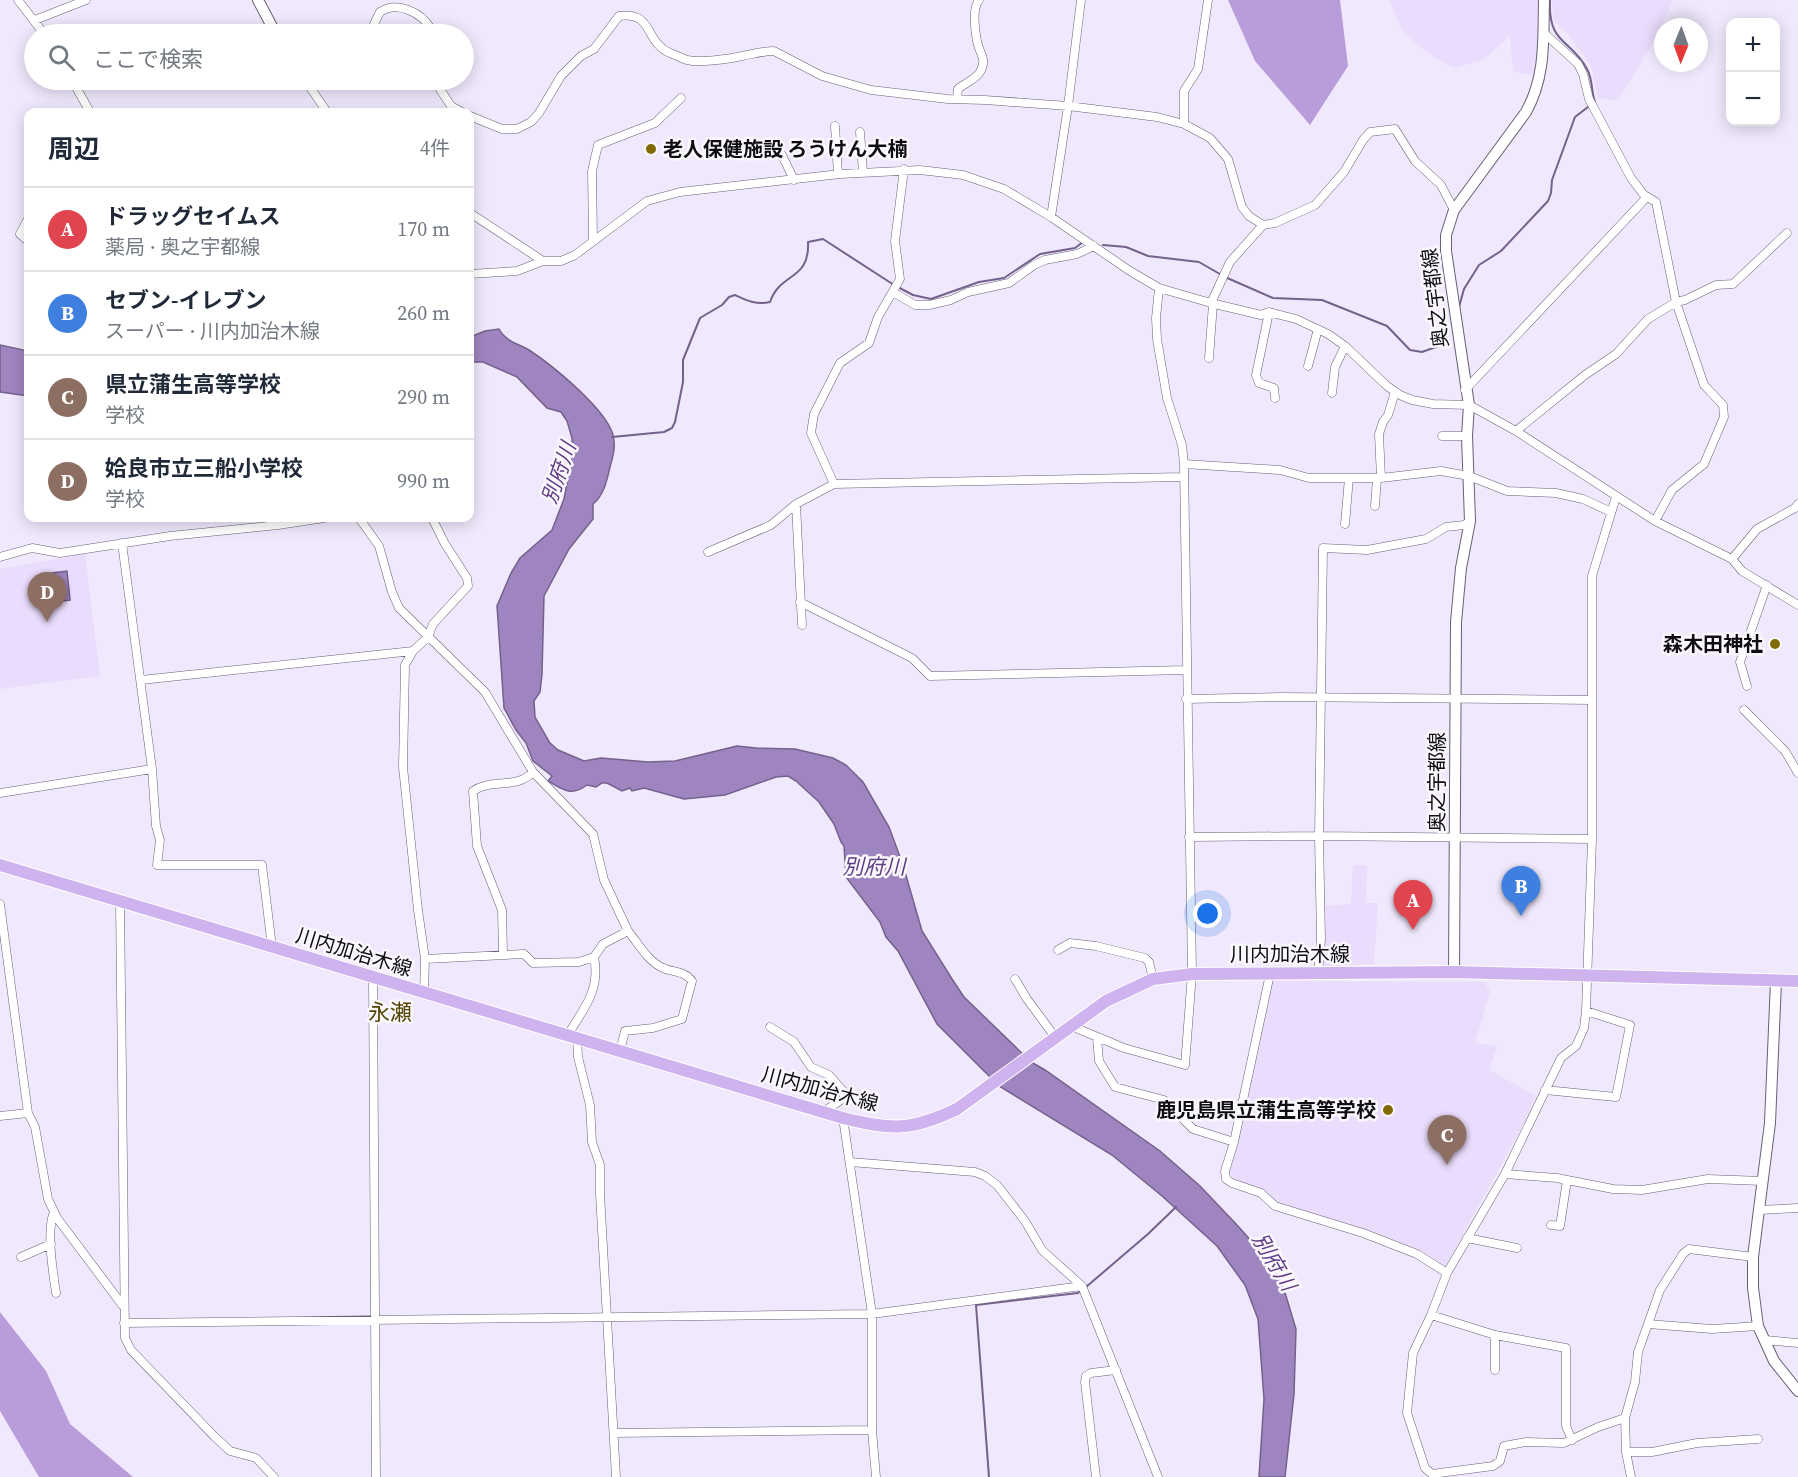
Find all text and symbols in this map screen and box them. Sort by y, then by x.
north arrow [1654,18,1708,72]
map controls [1726,18,1780,126]
button: + [1726,18,1780,72]
search box [24,24,474,90]
icon: search [45,41,78,74]
text: ここで検索 [93,44,203,74]
button: − [1726,72,1780,126]
text: 周辺 [48,131,100,167]
text: 4件 [420,134,450,162]
place label: 老人保健施設 ろうけん大楠 [663,135,907,163]
marker: 老人保健施設 ろうけん大楠 [644,142,658,156]
text: ドラッグセイムス [105,201,281,231]
text: A [61,215,74,243]
text: 170 m [397,215,450,243]
text: 薬局 · 奥之宇都線 [105,233,260,261]
street label: 奥之宇都線 [1415,247,1455,349]
text: セブン-イレブン [105,285,266,315]
text: B [61,299,74,327]
text: 260 m [397,299,450,327]
text: スーパー · 川内加治木線 [105,317,320,345]
text: 県立蒲生高等学校 [105,369,281,399]
text: C [61,383,74,411]
text: 290 m [397,383,450,411]
text: 学校 [105,401,145,429]
water label: 別府川 [535,436,583,507]
text: 姶良市立三船小学校 [105,453,303,483]
text: D [60,467,75,495]
text: 990 m [397,467,450,495]
text: 学校 [105,485,145,513]
pin: D [28,572,66,622]
place label: 森木田神社 [1663,630,1763,658]
marker: 森木田神社 [1768,637,1782,651]
street label: 奥之宇都線 [1423,732,1451,832]
water label: 別府川 [843,852,907,881]
pin: B [1502,866,1540,916]
pin: A [1394,880,1432,930]
your location [1193,899,1222,928]
street label: 川内加治木線 [293,921,415,983]
street label: 川内加治木線 [1230,940,1350,968]
district label: 永瀬 [368,997,412,1027]
street label: 川内加治木線 [758,1060,882,1118]
place label: 鹿児島県立蒲生高等学校 [1156,1096,1376,1124]
marker: 鹿児島県立蒲生高等学校 [1381,1103,1395,1117]
pin: C [1428,1116,1466,1165]
water label: 別府川 [1246,1227,1304,1298]

